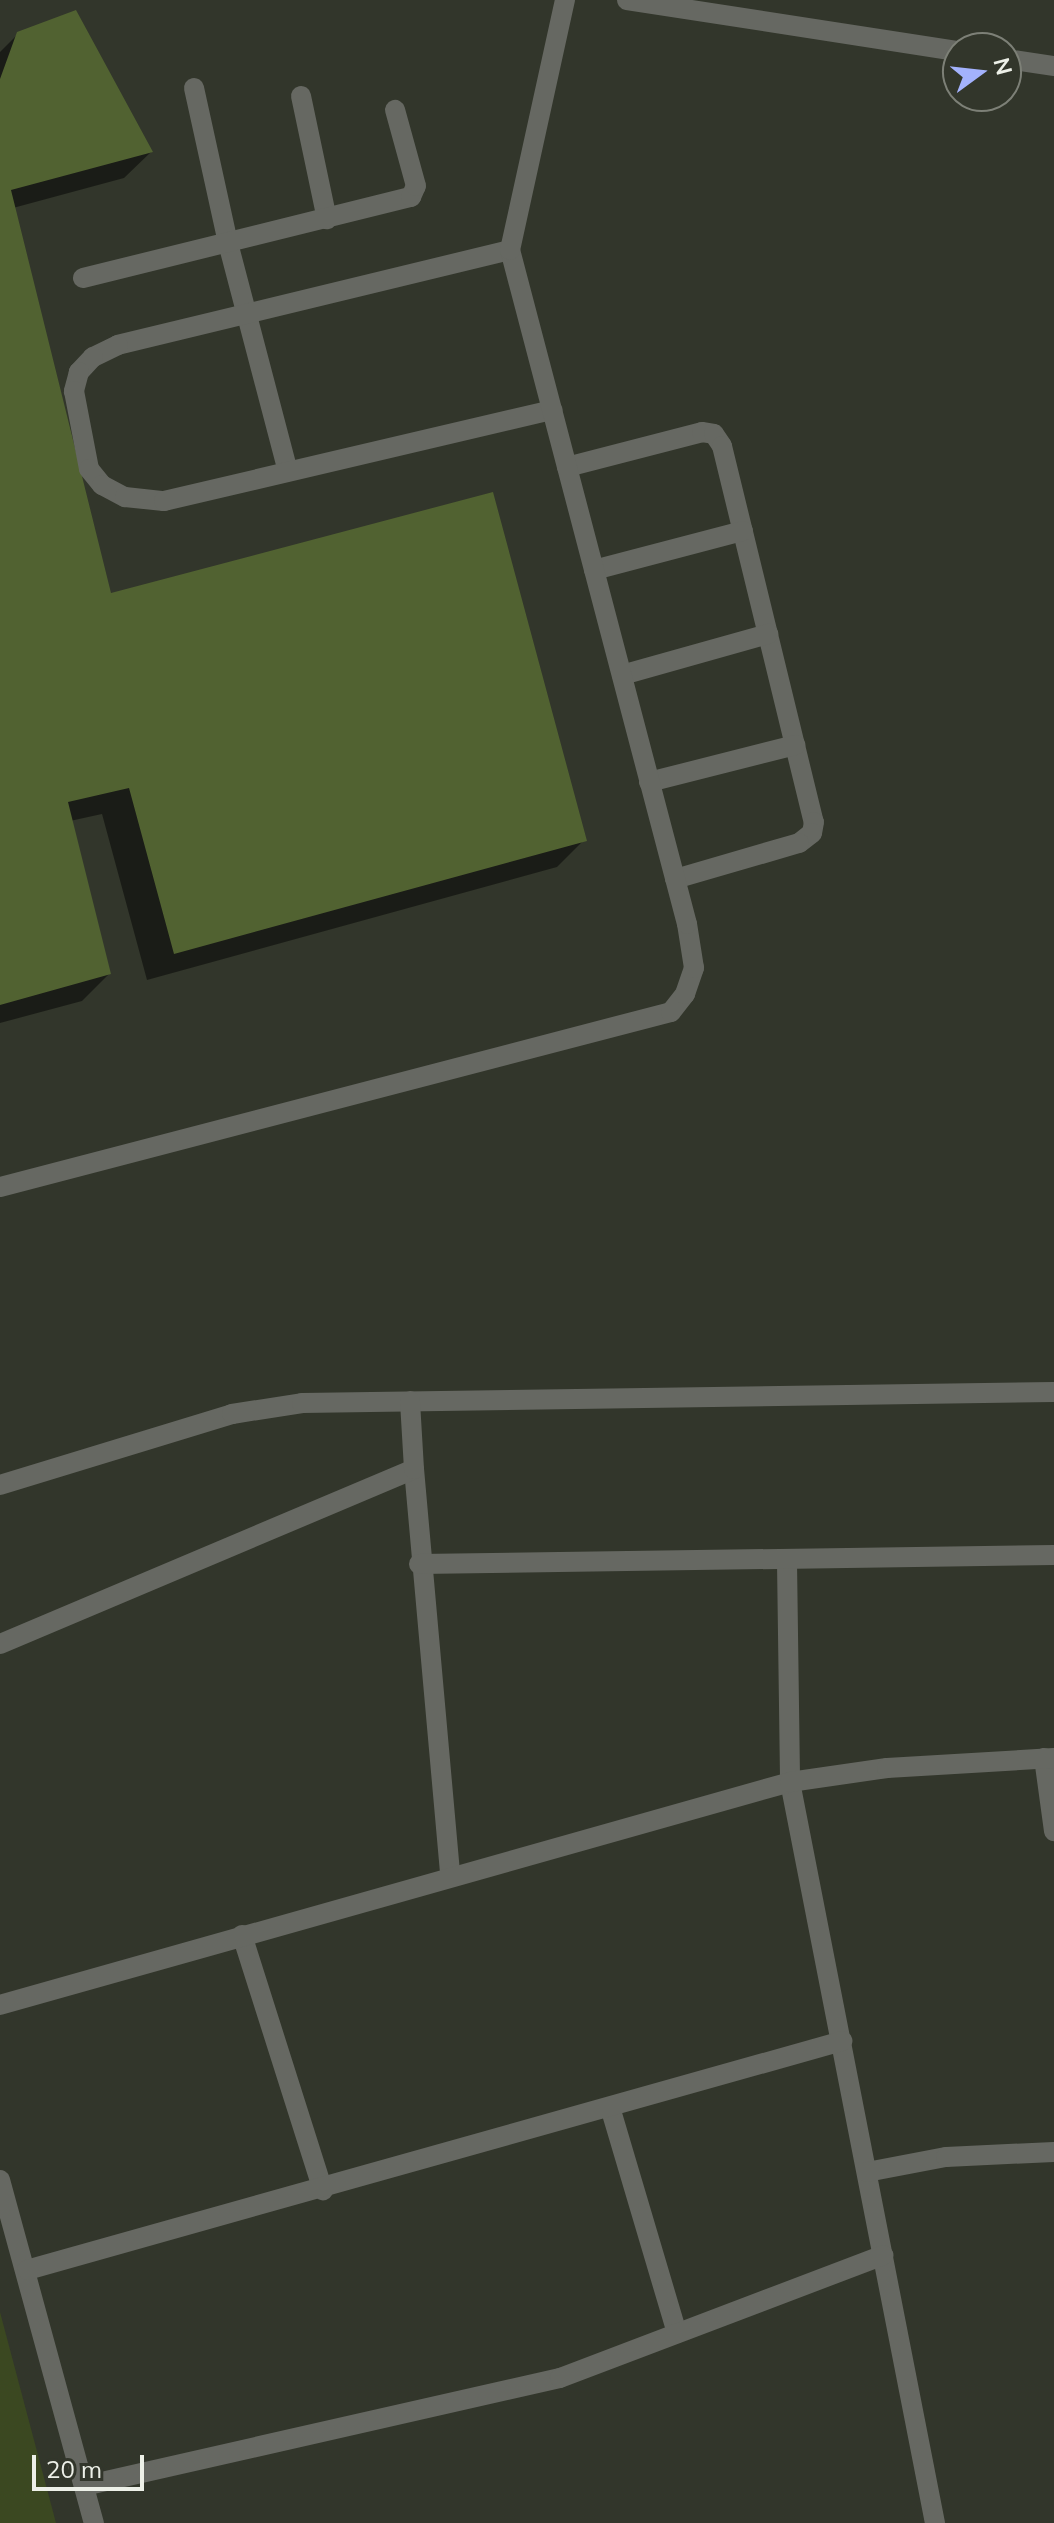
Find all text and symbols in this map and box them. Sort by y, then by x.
north arrow [942,32,1022,112]
text: N [988,55,1019,78]
scale bar [36,2439,148,2489]
text: 20 m [46,2454,102,2484]

